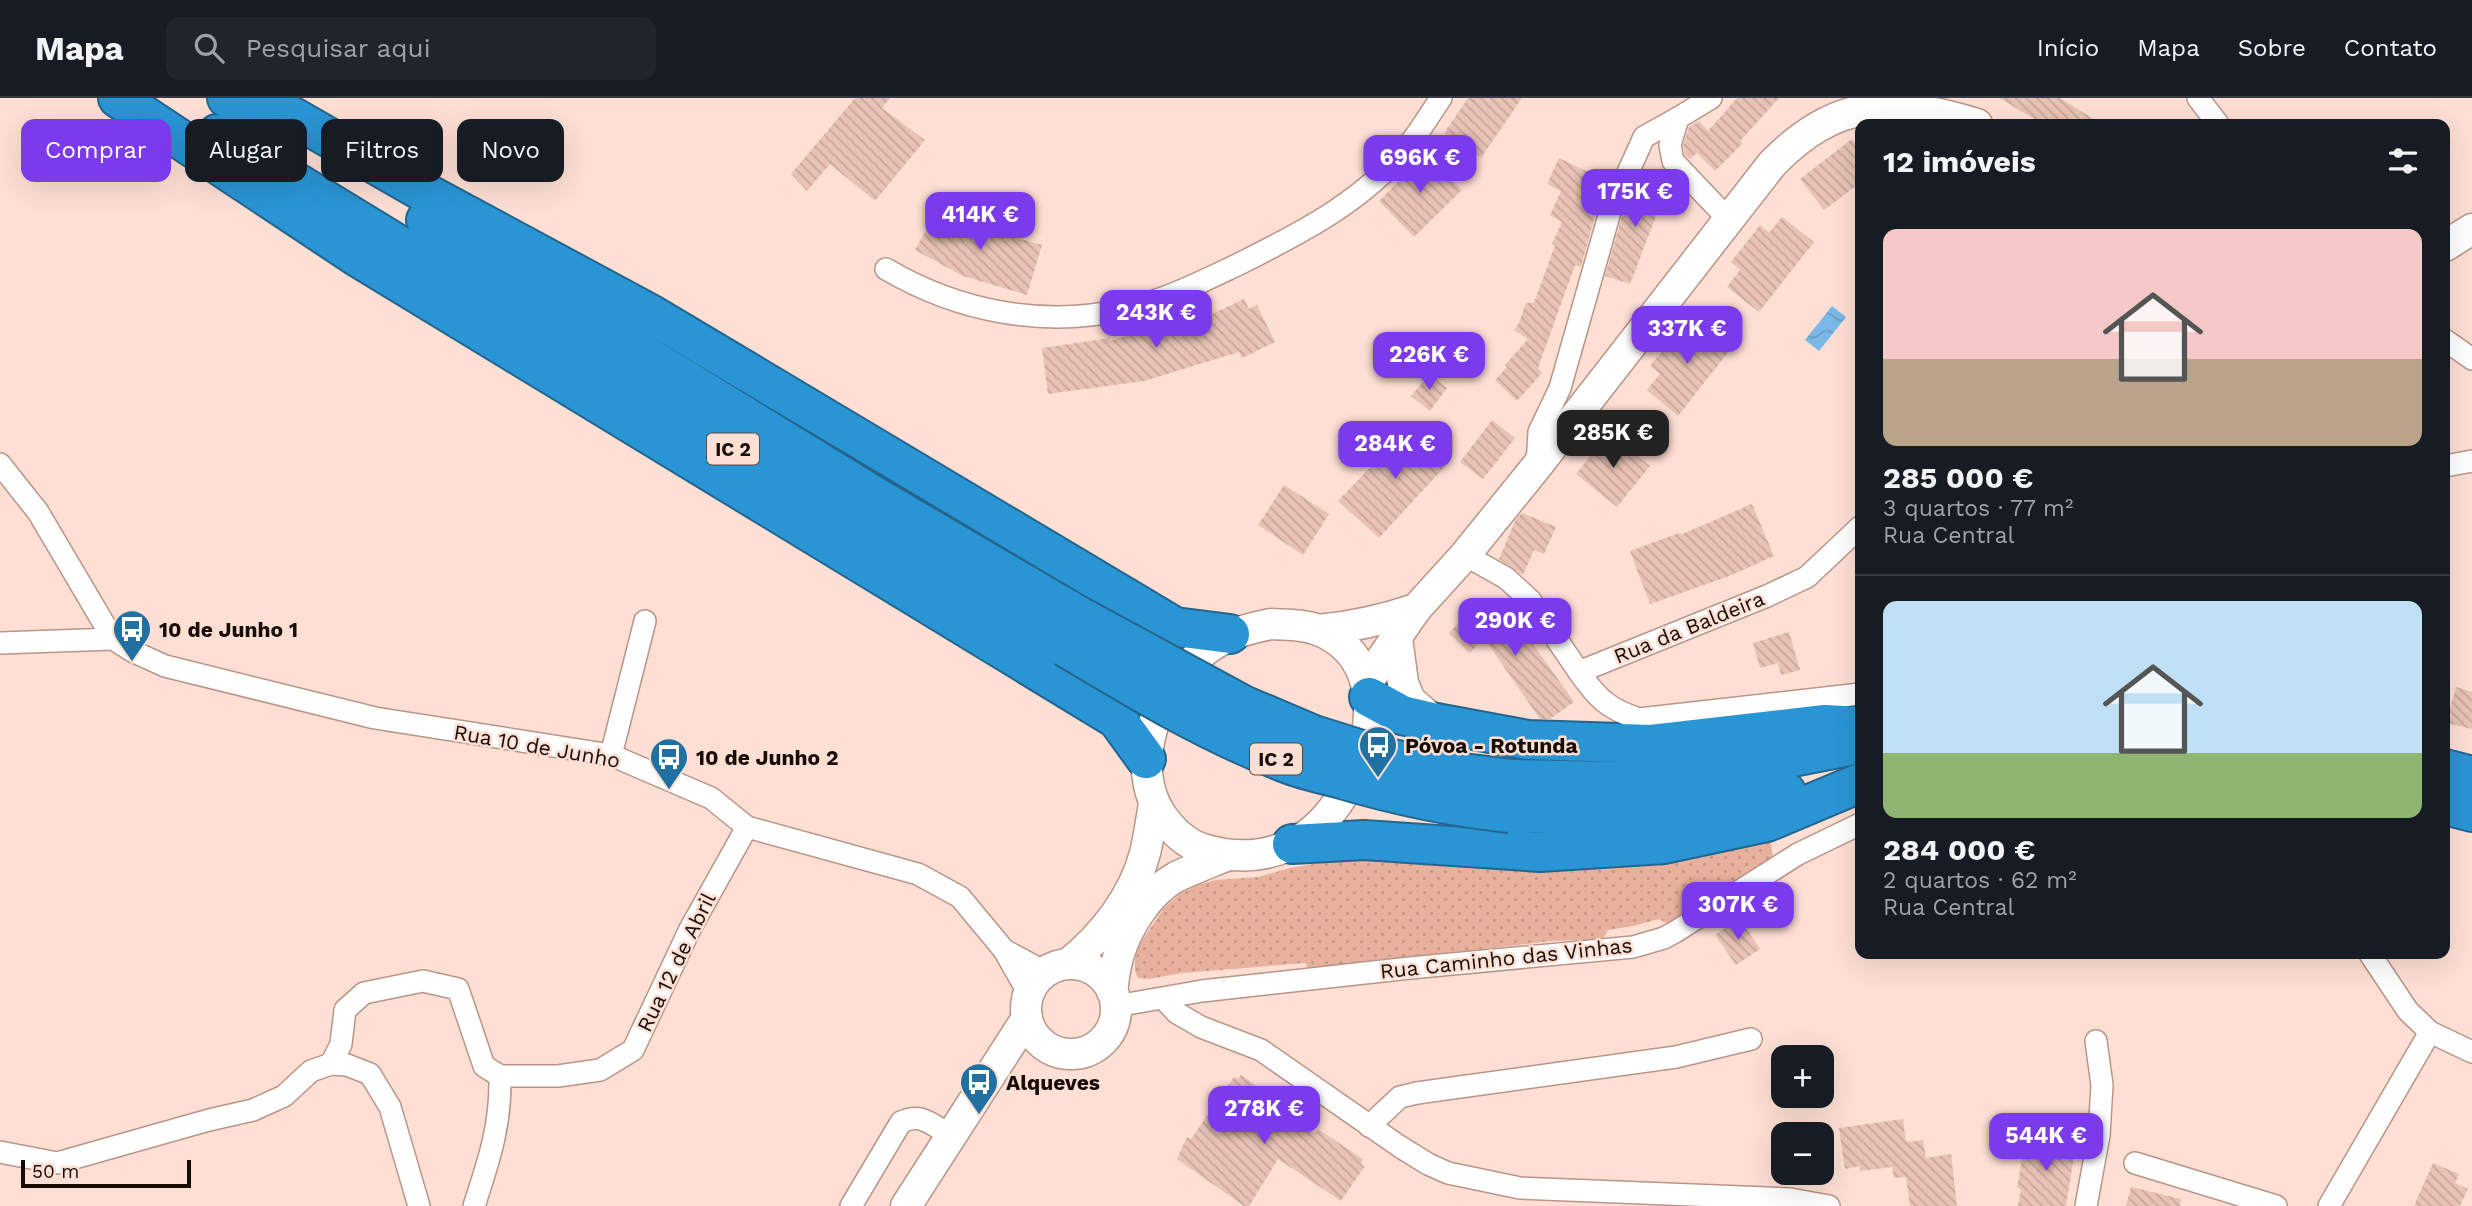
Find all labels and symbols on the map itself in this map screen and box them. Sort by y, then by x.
pin: 696K € [1363,136,1477,195]
pin: 175K € [1578,170,1692,229]
pin: 414K € [923,192,1037,252]
pin: 243K € [1099,290,1213,350]
pin: 337K € [1630,306,1744,366]
pin: 226K € [1372,332,1486,392]
pin: 285K € [1556,410,1670,470]
pin: 284K € [1338,422,1452,481]
road number: IC 2 [707,434,759,464]
street label: Rua da Baldeira [1610,585,1768,669]
pin: 290K € [1458,598,1572,658]
bus stop icon: 10 de Junho 1 [111,608,153,663]
place label: 10 de Junho 1 [159,617,298,642]
street label: Rua 10 de Junho [452,719,622,773]
bus stop icon: Póvoa - Rotunda [1357,724,1399,779]
place label: Póvoa - Rotunda [1405,733,1578,758]
bus stop icon: 10 de Junho 2 [648,736,690,791]
road number: IC 2 [1250,744,1302,774]
place label: 10 de Junho 2 [696,745,839,770]
pin: 307K € [1681,882,1795,942]
street label: Rua 12 de Abril [632,888,721,1036]
street label: Rua Caminho das Vinhas [1379,932,1633,984]
bus stop icon: Alqueves [958,1061,1000,1116]
place label: Alqueves [1006,1070,1100,1095]
pin: 278K € [1207,1086,1321,1146]
pin: 544K € [1989,1114,2103,1173]
scale bar [21,1157,191,1189]

